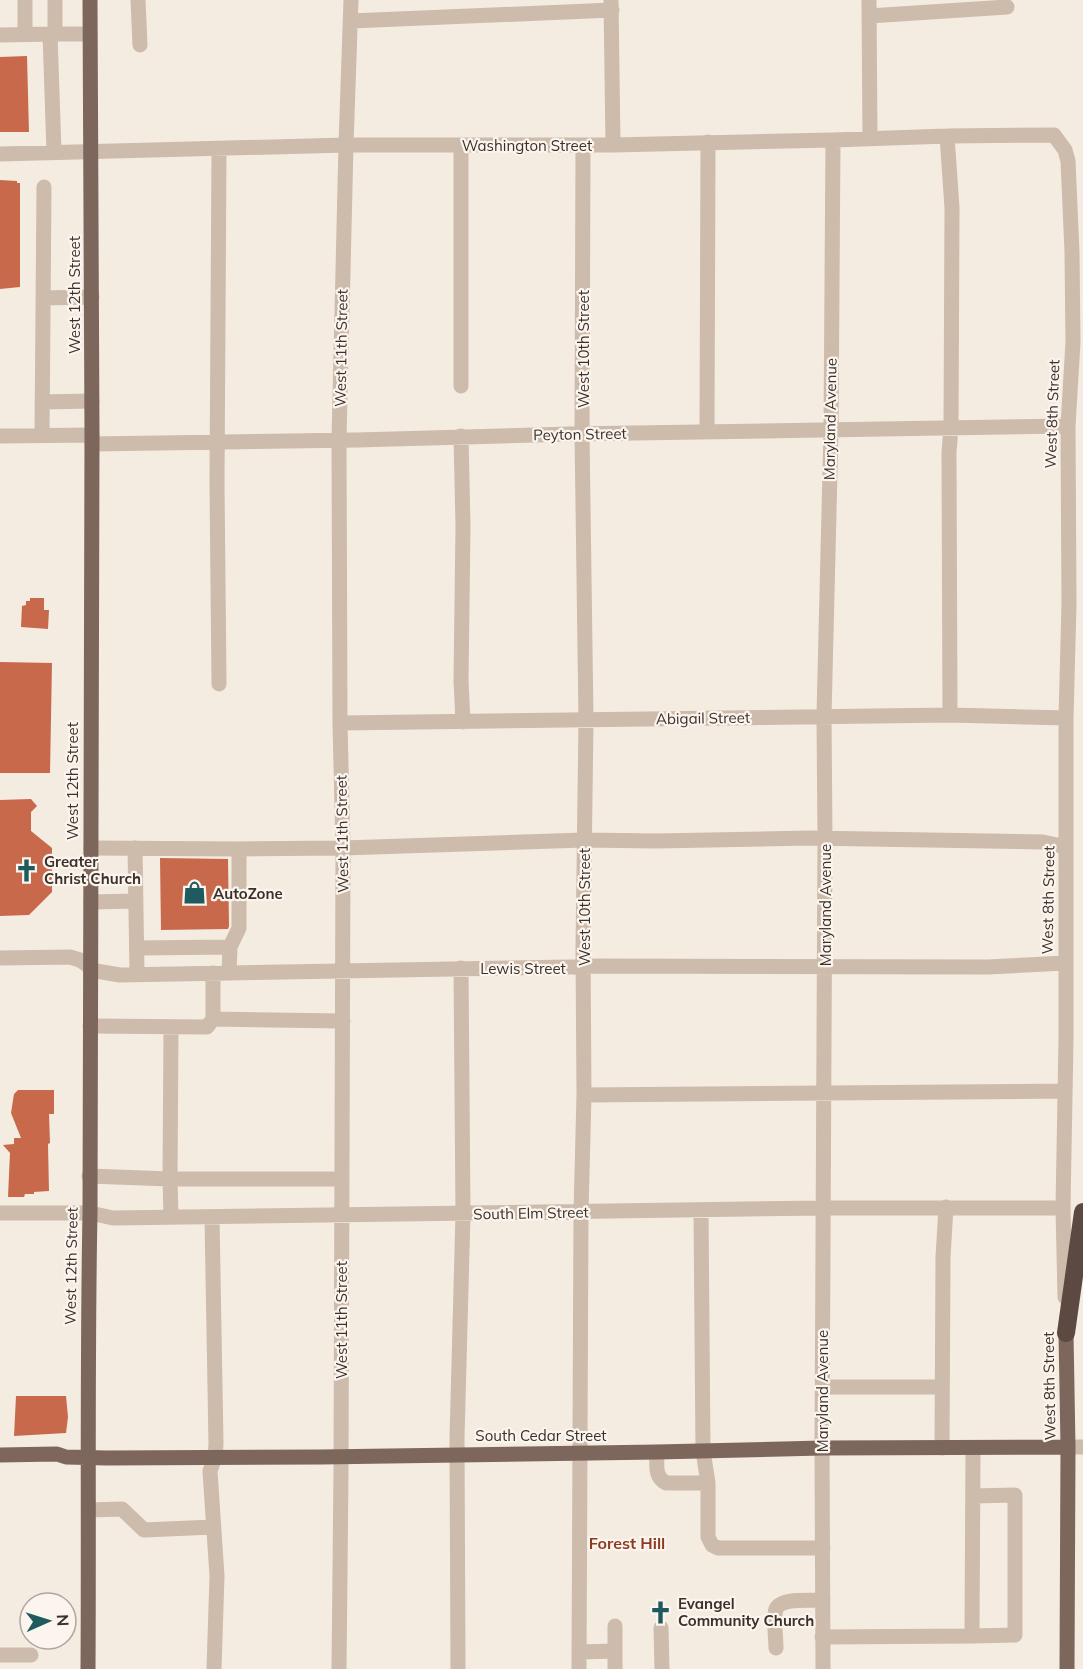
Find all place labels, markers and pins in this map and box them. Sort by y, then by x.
place label: Greater Christ Church [44,852,141,888]
church icon: Greater Christ Church [13,857,39,883]
shop icon: AutoZone [182,880,208,906]
place label: AutoZone [213,884,283,903]
place label: Evangel Community Church [678,1594,814,1630]
church icon: Evangel Community Church [647,1599,673,1625]

